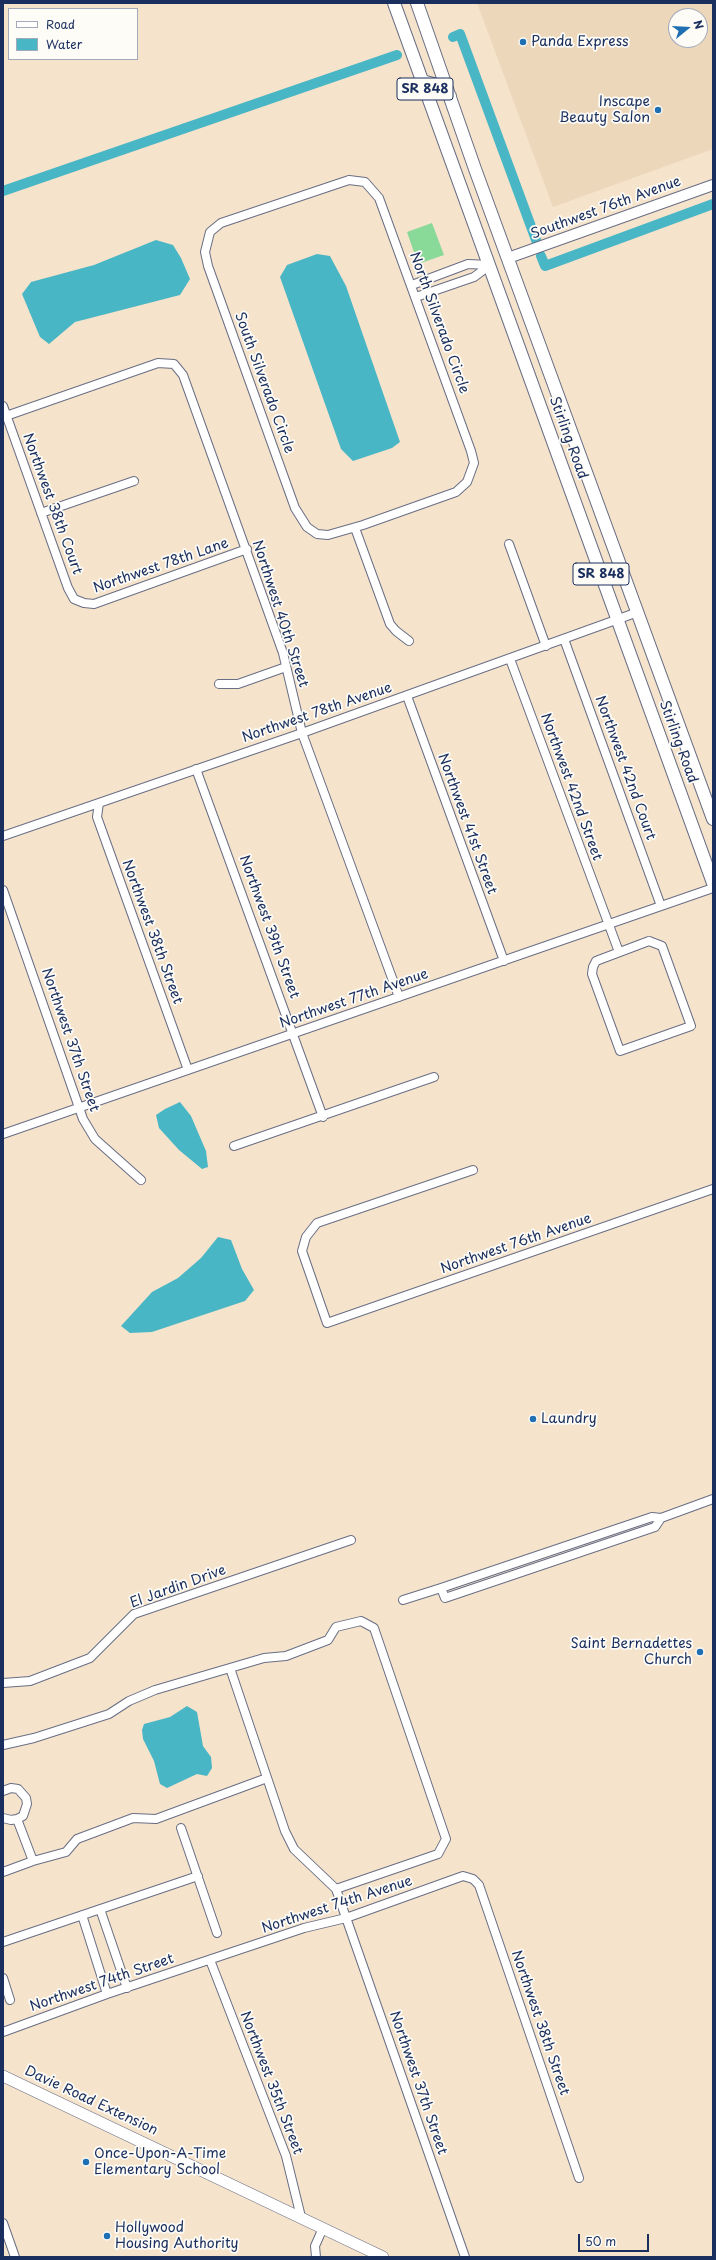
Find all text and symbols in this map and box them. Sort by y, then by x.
legend [8,8,138,60]
north arrow [668,8,708,48]
text: Road [46,15,75,33]
text: N [690,18,708,31]
place label: Panda Express [531,34,629,50]
text: Water [46,35,82,53]
marker: Panda Express [518,37,528,47]
road number: SR 848 [397,78,453,100]
place label: Inscape Beauty Salon [559,94,650,126]
marker: Inscape Beauty Salon [653,105,663,115]
street label: Southwest 76th Avenue [529,173,683,243]
street label: North Silverado Circle [406,250,472,396]
street label: South Silverado Circle [231,310,297,456]
street label: Stirling Road [545,394,591,482]
street label: Northwest 38th Court [19,431,85,577]
street label: Northwest 78th Lane [91,535,231,597]
street label: Northwest 40th Street [248,538,312,690]
road number: SR 848 [573,563,629,585]
street label: Northwest 78th Avenue [240,679,394,747]
street label: Northwest 42nd Court [591,694,659,842]
street label: Stirling Road [655,698,701,786]
street label: Northwest 42nd Street [537,711,605,863]
street label: Northwest 41st Street [434,751,500,897]
street label: Northwest 39th Street [235,853,303,1001]
street label: Northwest 38th Street [118,858,186,1006]
street label: Northwest 37th Street [38,966,102,1114]
street label: Northwest 77th Avenue [278,966,430,1032]
street label: Northwest 76th Avenue [438,1210,594,1278]
place label: Laundry [541,1411,597,1427]
marker: Laundry [528,1414,538,1424]
street label: El Jardin Drive [128,1562,228,1612]
place label: Saint Bernadettes Church [571,1636,692,1668]
marker: Saint Bernadettes Church [695,1647,705,1657]
street label: Northwest 74th Avenue [260,1873,414,1937]
street label: Northwest 38th Street [507,1948,573,2098]
street label: Northwest 74th Street [28,1950,176,2016]
street label: Northwest 35th Street [236,2009,306,2157]
street label: Northwest 37th Street [386,2009,450,2157]
street label: Davie Road Extension [22,2063,160,2139]
place label: Once-Upon-A-Time Elementary School [94,2146,226,2178]
marker: Once-Upon-A-Time Elementary School [81,2157,91,2167]
place label: Hollywood Housing Authority [115,2220,239,2252]
scale bar [580,2226,651,2252]
marker: Hollywood Housing Authority [102,2231,112,2241]
text: 50 m [585,2232,616,2250]

